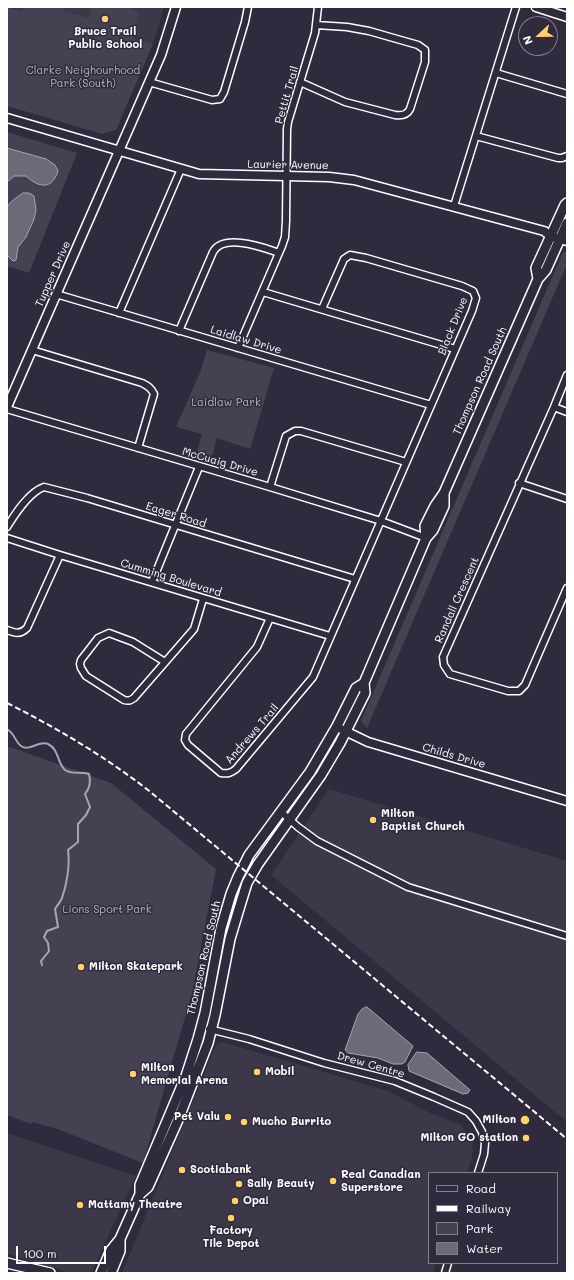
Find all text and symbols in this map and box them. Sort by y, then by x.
marker: Bruce Trail Public School [100,14,110,24]
north arrow [518,16,558,56]
place label: Bruce Trail Public School [68,25,142,51]
text: N [519,34,536,47]
park label: Clarke Neighourhood Park (South) [26,64,140,90]
street label: Pettit Trail [272,65,302,125]
street label: Laurier Avenue [247,158,329,172]
street label: Tupper Drive [33,239,73,309]
street label: Black Drive [435,295,471,357]
street label: Laidlaw Drive [209,323,283,357]
street label: Thompson Road South [450,325,510,437]
park label: Laidlaw Park [191,396,261,410]
street label: McCuaig Drive [181,445,259,479]
street label: Eager Road [144,500,208,530]
street label: Randall Crescent [432,555,482,645]
street label: Cumming Boulevard [119,556,223,600]
street label: Andrews Trail [222,701,282,767]
street label: Childs Drive [421,741,487,771]
place label: Milton Baptist Church [381,807,465,833]
marker: Milton Baptist Church [368,815,378,825]
street label: Thompson Road South [184,900,224,1016]
park label: Lions Sport Park [63,903,151,917]
place label: Milton Skatepark [89,960,183,974]
marker: Milton Skatepark [76,962,86,972]
street label: Drew Centre [336,1049,406,1081]
place label: Milton Memorial Arena [141,1061,228,1087]
place label: Mobil [265,1065,294,1079]
marker: Mobil [252,1067,262,1077]
marker: Milton Memorial Arena [128,1069,138,1079]
place label: Pet Valu [174,1110,220,1124]
marker: Pet Valu [223,1112,233,1122]
place label: Milton [483,1113,516,1127]
marker: Milton [519,1114,531,1126]
place label: Mucho Burrito [252,1115,331,1129]
marker: Mucho Burrito [239,1117,249,1127]
place label: Milton GO station [420,1131,518,1145]
marker: Milton GO station [521,1133,531,1143]
place label: Scotiabank [190,1163,251,1177]
marker: Scotiabank [177,1165,187,1175]
place label: Real Canadian Superstore [341,1168,421,1194]
legend [428,1172,558,1264]
marker: Real Canadian Superstore [328,1176,338,1186]
place label: Sally Beauty [247,1177,314,1191]
marker: Sally Beauty [234,1179,244,1189]
text: Road [466,1180,496,1196]
place label: Opa! [243,1194,269,1208]
marker: Opa! [230,1196,240,1206]
place label: Mattamy Theatre [88,1198,182,1212]
marker: Mattamy Theatre [75,1200,85,1210]
text: Railway [466,1200,511,1216]
marker: Factory Tile Depot [226,1213,236,1223]
text: Park [466,1220,493,1236]
place label: Factory Tile Depot [203,1224,259,1250]
scale bar [18,1238,108,1264]
text: Water [466,1240,503,1256]
text: 100 m [23,1245,57,1261]

